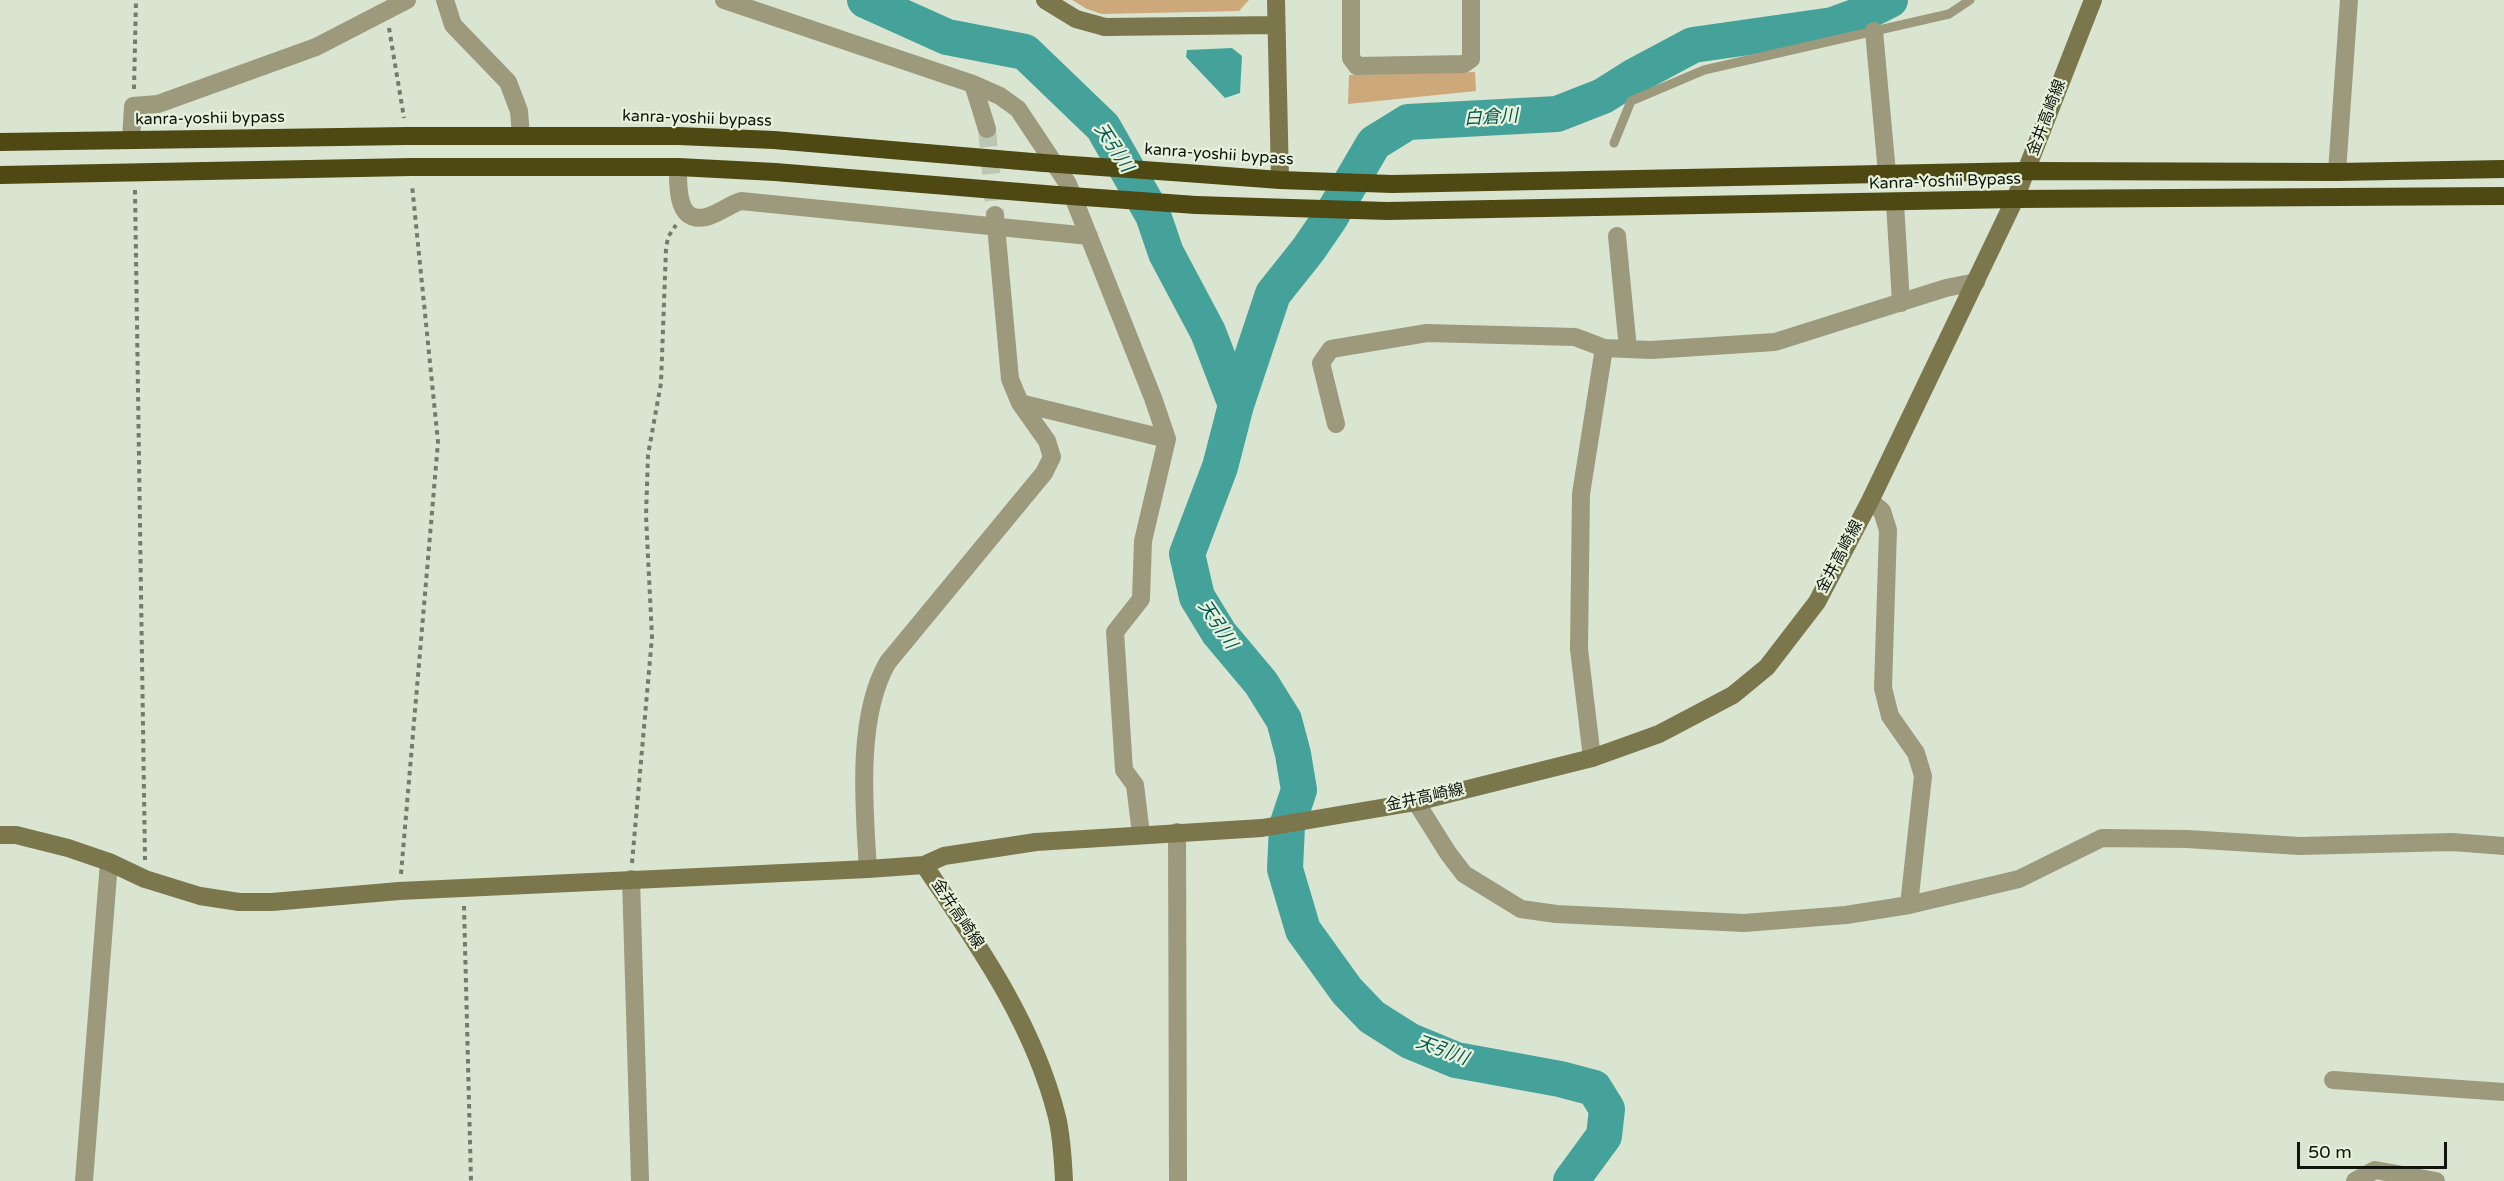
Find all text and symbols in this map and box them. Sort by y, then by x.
street label: 金井高崎線 [2024,77,2070,159]
water label: 白倉川 [1463,106,1519,130]
street label: kanra-yoshii bypass [622,107,772,131]
street label: kanra-yoshii bypass [135,108,285,130]
water label: 天引川 [1089,119,1137,177]
street label: kanra-yoshii bypass [1144,140,1294,170]
street label: Kanra-Yoshii Bypass [1869,170,2021,194]
street label: 金井高崎線 [1813,517,1867,597]
water label: 天引川 [1193,597,1241,653]
street label: 金井高崎線 [1384,780,1466,816]
street label: 金井高崎線 [927,875,987,953]
water label: 天引川 [1413,1032,1471,1070]
scale bar [2300,1130,2450,1168]
text: 50 m [2308,1141,2352,1163]

